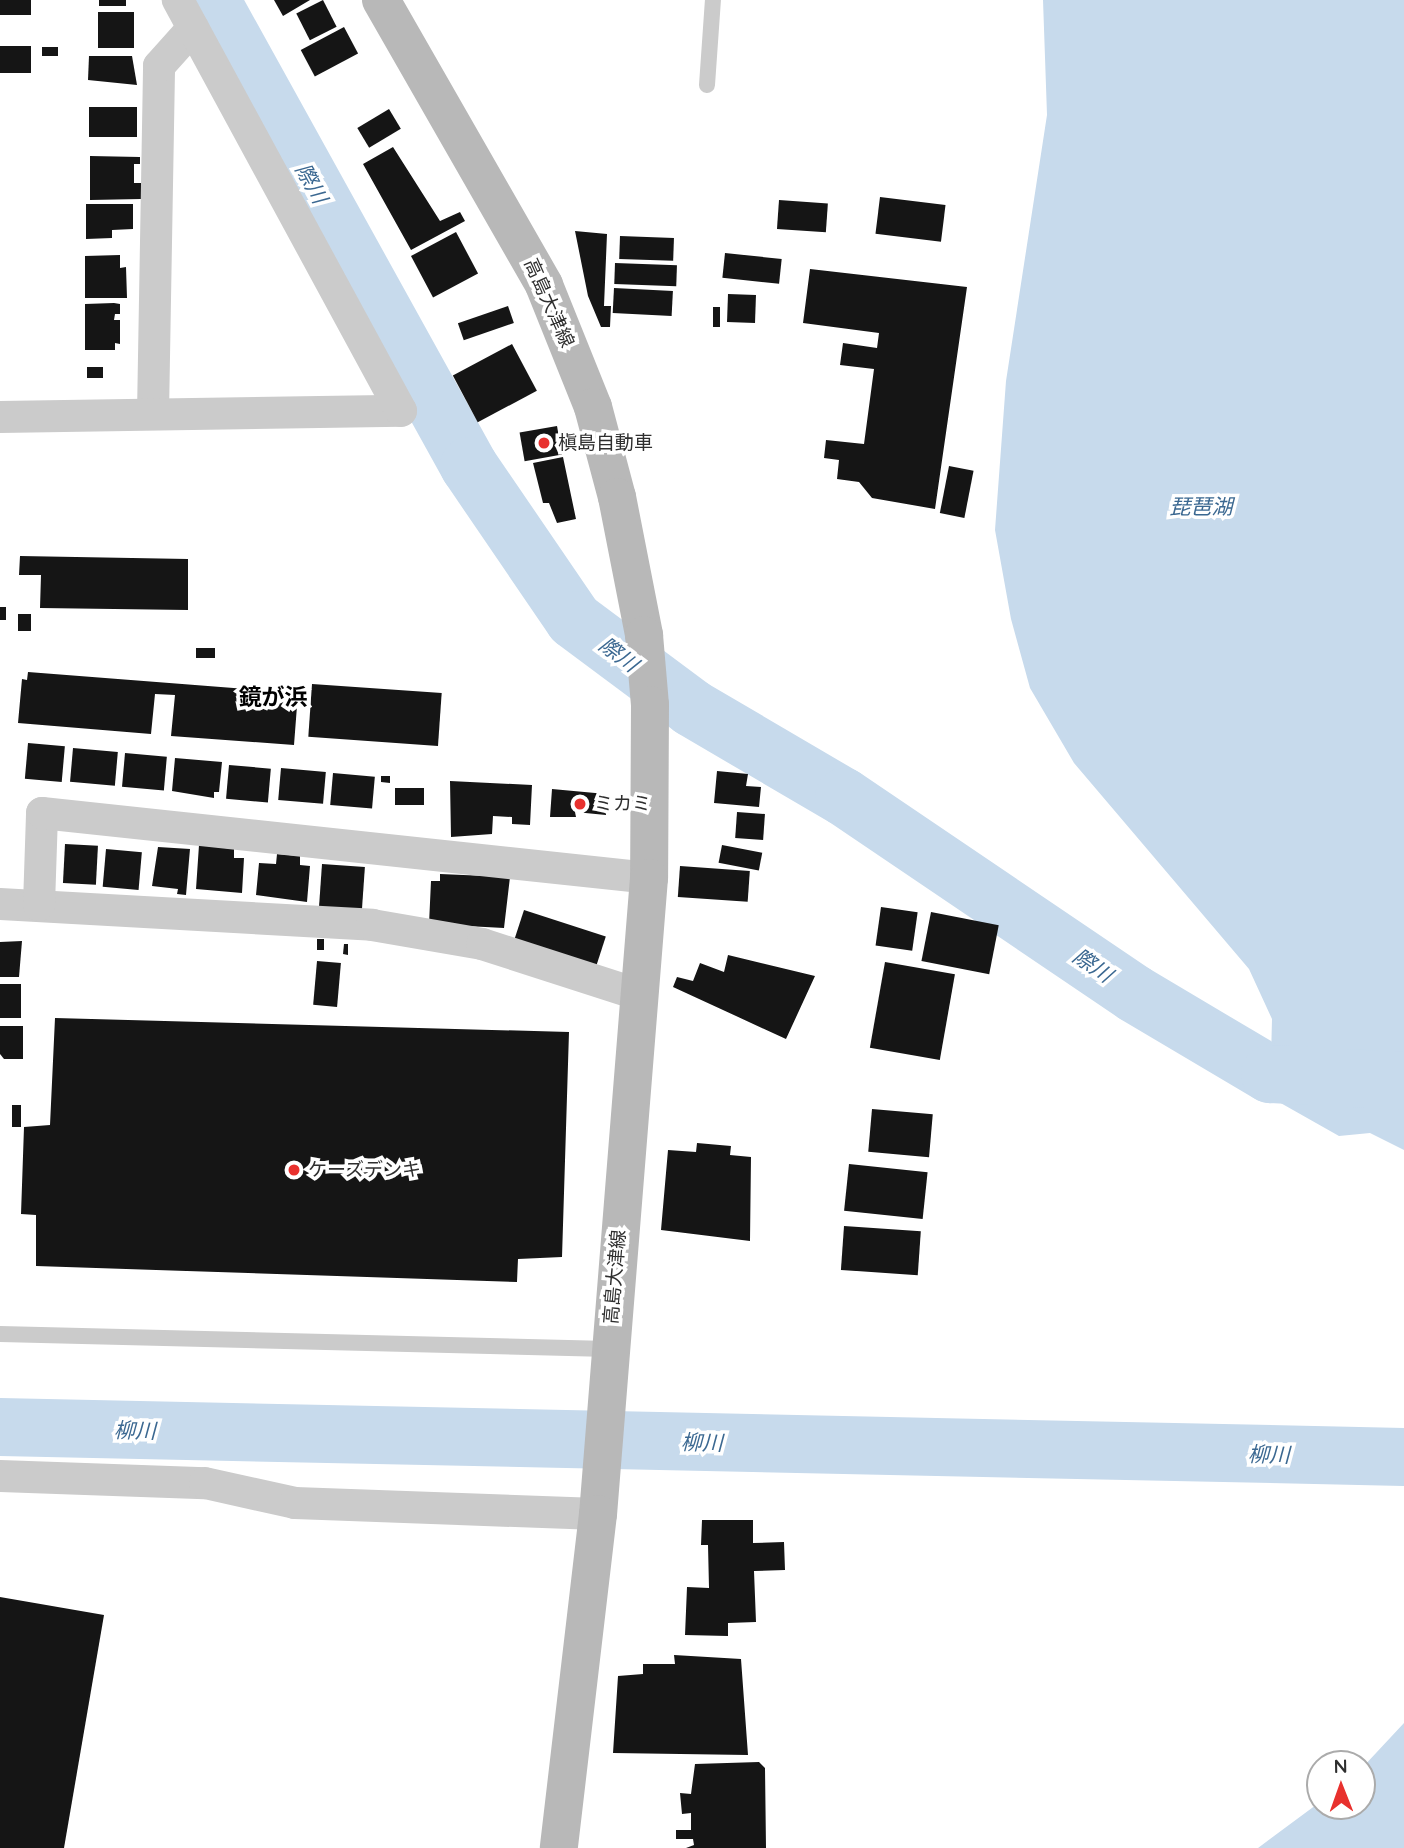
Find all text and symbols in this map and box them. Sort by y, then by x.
water label: 際川 [291,159,333,207]
street label: 高島大津線 [519,255,579,351]
place label: 槇島自動車 [558,432,653,454]
marker: 槇島自動車 [536,435,552,451]
water label: 琵琶湖 [1170,493,1232,519]
water label: 際川 [595,631,643,677]
district label: 鏡が浜 [239,683,307,711]
place label: ミカミ [594,793,651,815]
marker: ミカミ [572,796,588,812]
water label: 際川 [1069,943,1117,987]
place label: ケーズデンキ [308,1159,422,1181]
marker: ケーズデンキ [286,1162,302,1178]
street label: 高島大津線 [600,1229,630,1325]
water label: 柳川 [114,1417,156,1443]
water label: 柳川 [681,1429,723,1455]
water label: 柳川 [1248,1441,1290,1467]
north arrow [1306,1750,1376,1820]
text: N [1333,1754,1348,1778]

